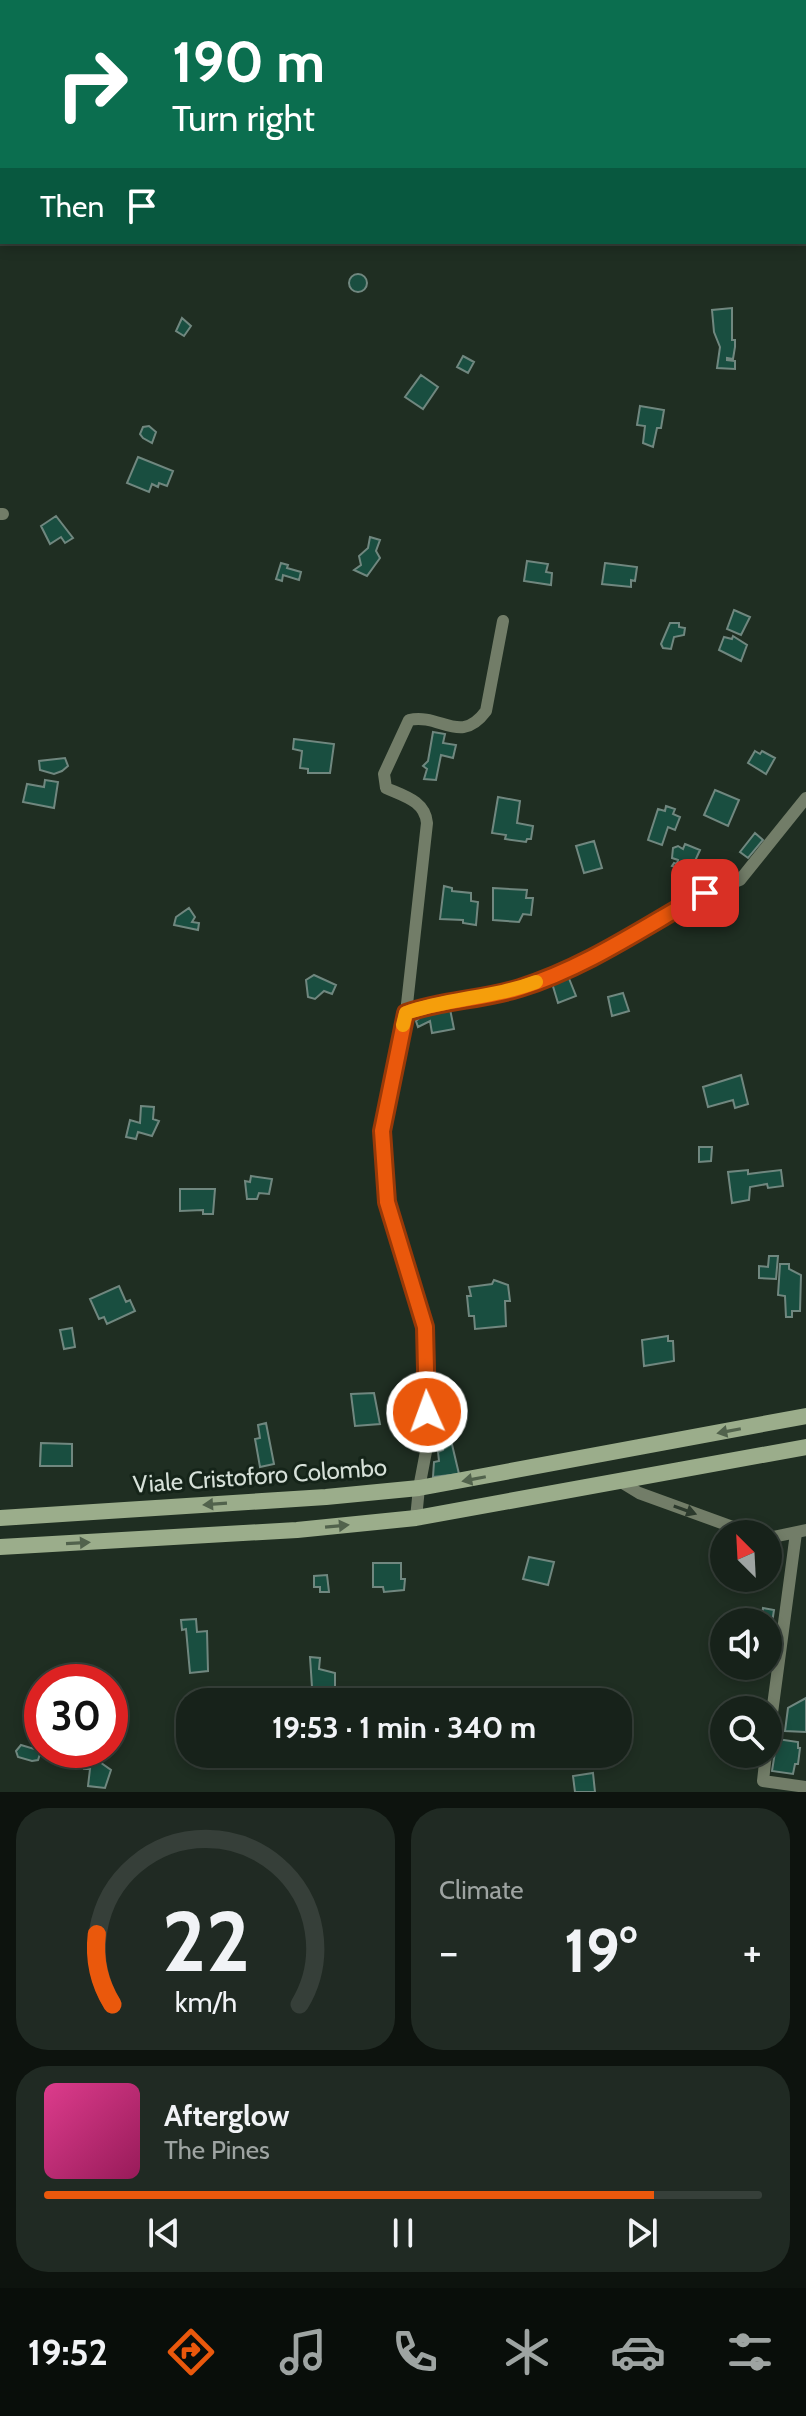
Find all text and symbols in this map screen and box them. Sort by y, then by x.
text: 190 m [172,28,325,96]
icon: right [40,32,144,136]
text: Turn right [172,96,315,140]
icon: arrive [120,184,164,228]
text: Then [40,188,104,225]
pin [671,859,739,927]
icon: arrive [683,871,727,915]
position arrow [385,1370,469,1454]
one-way arrow [717,1425,742,1437]
street label: Viale Cristoforo Colombo [132,1452,388,1499]
one-way arrow [461,1473,486,1485]
one-way arrow [202,1498,227,1511]
one-way arrow [673,1504,697,1517]
one-way arrow [325,1519,350,1532]
north arrow [710,1520,782,1592]
map controls [710,1520,782,1768]
one-way arrow [66,1536,91,1549]
button: sound [710,1608,782,1680]
speed limit sign: 30 [24,1664,128,1768]
button: search [710,1696,782,1768]
text: 19:53 · 1 min · 340 m [272,1709,536,1746]
text: Climate [439,1874,524,1906]
text: 22 [161,1891,250,1992]
text: 19° [564,1914,637,1987]
text: − [439,1925,458,1978]
text: + [743,1925,762,1978]
text: km/h [174,1984,237,2019]
text: Afterglow [164,2097,290,2134]
text: The Pines [164,2134,270,2166]
icon: previous [142,2211,186,2255]
icon: pause [381,2211,425,2255]
icon: next [620,2211,664,2255]
icon: directions [163,2324,219,2380]
icon: music [275,2324,331,2380]
icon: phone [387,2324,443,2380]
icon: climate [499,2324,555,2380]
icon: car [610,2324,666,2380]
icon: filters [722,2324,778,2380]
text: 19:52 [28,2330,108,2374]

